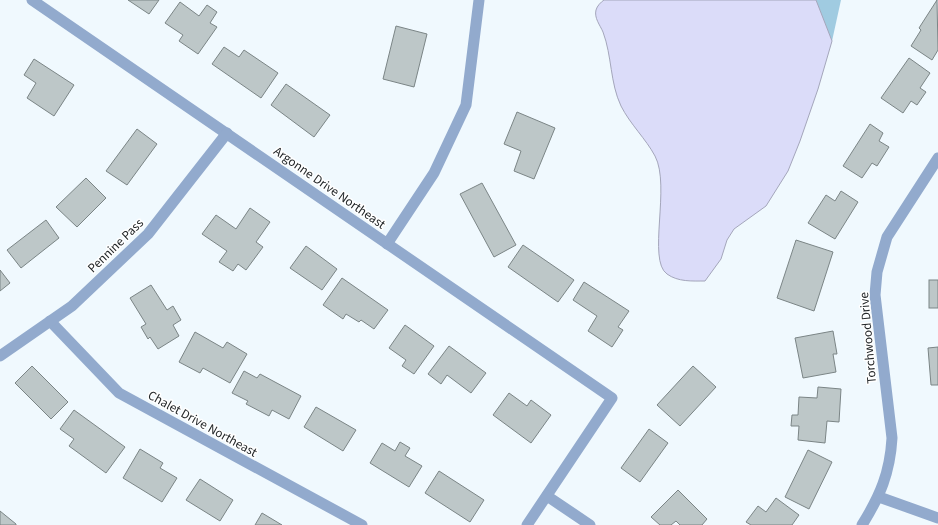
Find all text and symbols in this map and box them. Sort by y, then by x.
street label: Argonne Drive Northeast [270,142,389,234]
street label: Pennine Pass [84,214,148,277]
street label: Torchwood Drive [855,291,881,384]
street label: Chalet Drive Northeast [145,386,261,462]

